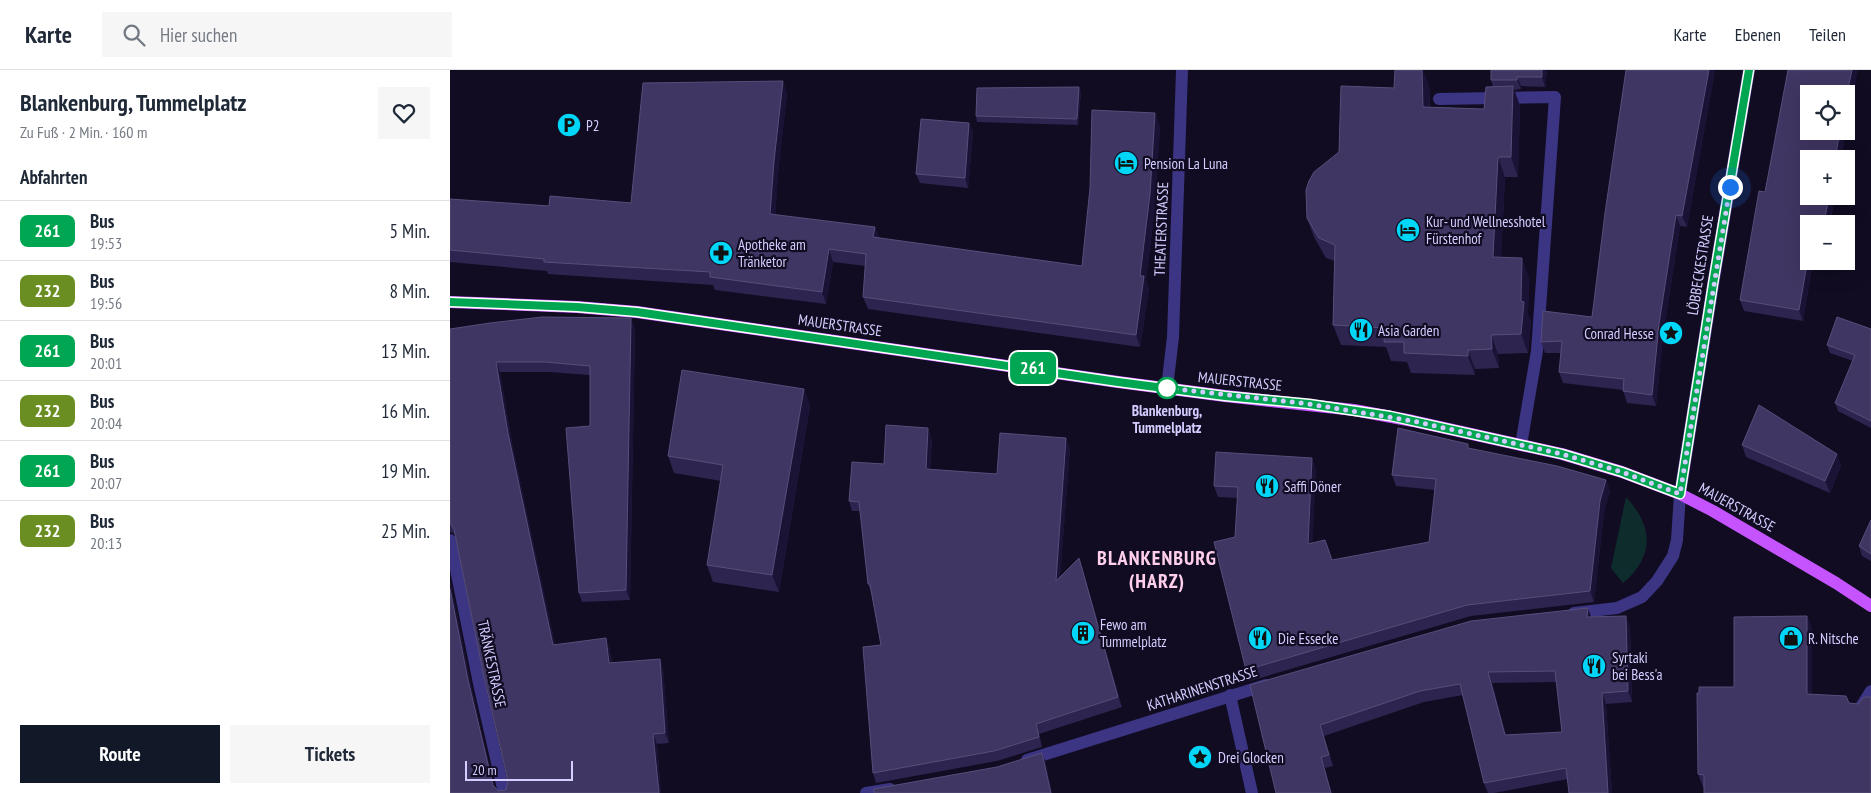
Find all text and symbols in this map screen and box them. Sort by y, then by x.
search box [102,12,452,57]
text: Karte [25,19,72,50]
icon: search [120,21,148,49]
text: Hier suchen [160,23,237,47]
text: Karte [1673,23,1707,46]
text: Ebenen [1735,23,1781,46]
text: Teilen [1809,23,1846,46]
map controls [1800,85,1855,270]
button: locate [1800,85,1855,140]
text: Blankenburg, Tummelplatz [20,87,246,118]
button: heart [378,87,430,139]
parking icon: P2 [556,112,582,138]
place label: P2 [586,116,600,135]
text: Zu Fuß · 2 Min. · 160 m [20,122,147,142]
hotel icon: Pension La Luna [1113,150,1139,176]
button: + [1800,150,1855,205]
place label: Pension La Luna [1144,154,1228,173]
text: Abfahrten [20,165,87,189]
your location [1718,175,1743,200]
street label: THEATERSTRASSE [1150,182,1172,276]
text: Bus [90,209,114,233]
place label: Kur- und Wellnesshotel Fürstenhof [1426,212,1546,248]
street label: LÖBBECKESTRASSE [1683,214,1717,316]
button: − [1800,215,1855,270]
hotel icon: Kur- und Wellnesshotel Fürstenhof [1395,217,1421,243]
text: 261 [35,219,60,242]
text: 5 Min. [389,219,430,243]
text: 19:53 [90,233,122,253]
place label: Apotheke am Tränketor [738,235,806,271]
pharmacy icon: Apotheke am Tränketor [708,240,734,266]
text: Bus [90,269,114,293]
text: 232 [35,279,60,302]
text: 8 Min. [389,279,430,303]
text: 19:56 [90,293,122,313]
street label: MAUERSTRASSE [797,310,883,340]
restaurant icon: Asia Garden [1348,317,1374,343]
place icon: Conrad Hesse [1658,320,1684,346]
place label: Asia Garden [1378,321,1439,340]
place label: Conrad Hesse [1584,324,1654,343]
text: Bus [90,329,114,353]
text: 261 [35,339,60,362]
text: 13 Min. [381,339,430,363]
line badge: 261 [1004,352,1062,384]
text: 20:01 [90,353,122,373]
text: 261 [1020,356,1046,379]
street label: MAUERSTRASSE [1197,367,1283,395]
marker: Blankenburg, Tummelplatz [1156,377,1178,399]
text: Bus [90,389,114,413]
text: 232 [35,399,60,422]
text: 16 Min. [381,399,430,423]
place label: Blankenburg, Tummelplatz [1132,401,1202,437]
text: 20:04 [90,413,122,433]
text: Bus [90,449,114,473]
text: 261 [35,459,60,482]
text: 19 Min. [381,459,430,483]
text: 20:07 [90,473,122,493]
restaurant icon: Saffi Döner [1254,473,1280,499]
place label: Saffi Döner [1284,477,1342,496]
street label: MAUERSTRASSE [1695,478,1779,536]
text: Bus [90,509,114,533]
text: 232 [35,519,60,542]
text: 25 Min. [381,519,430,543]
text: 20:13 [90,533,122,553]
district label: BLANKENBURG (HARZ) [1097,545,1217,594]
place label: Fewo am Tummelplatz [1100,615,1167,651]
street label: TRÄNKESTRASSE [473,619,511,709]
building icon: Fewo am Tummelplatz [1070,620,1096,646]
restaurant icon: Die Essecke [1247,625,1273,651]
shop icon: R. Nitsche [1778,625,1804,651]
place label: Die Essecke [1278,629,1338,648]
place label: R. Nitsche [1808,629,1859,648]
place label: Syrtaki bei Bess'a [1612,648,1662,684]
restaurant icon: Syrtaki bei Bess'a [1581,653,1607,679]
street label: KATHARINENSTRASSE [1144,661,1260,715]
button: Route [20,725,220,783]
button: Tickets [230,725,430,783]
place icon: Drei Glocken [1187,744,1213,770]
place label: Drei Glocken [1218,748,1284,767]
scale bar [465,758,572,781]
text: 20 m [472,761,497,779]

